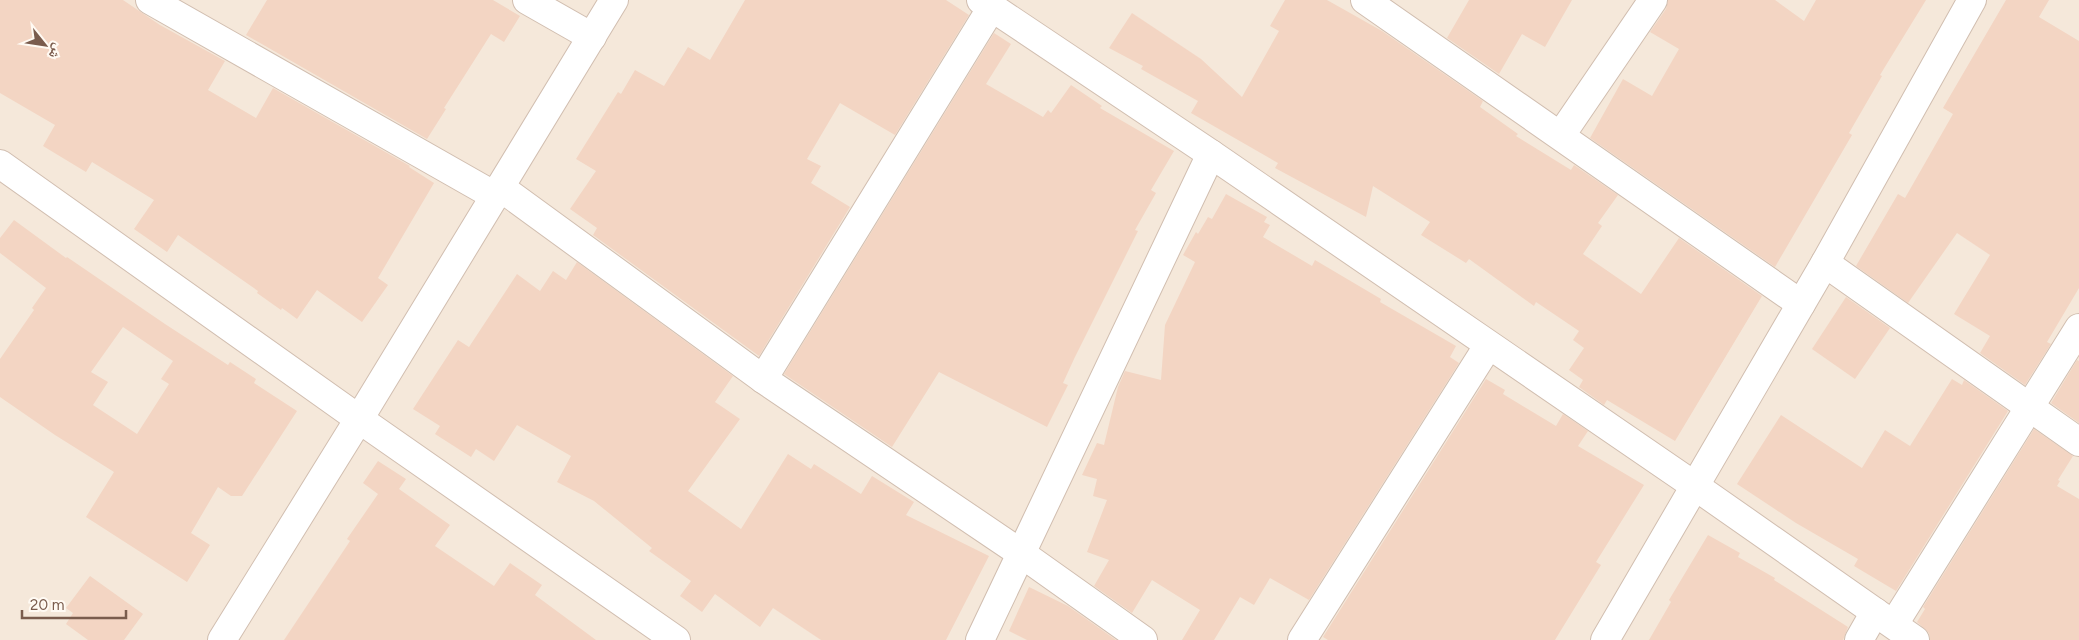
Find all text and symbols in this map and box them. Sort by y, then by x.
north arrow [20,20,70,70]
text: ش [45,41,67,62]
scale bar [22,588,126,620]
text: 20 m [30,596,64,614]

